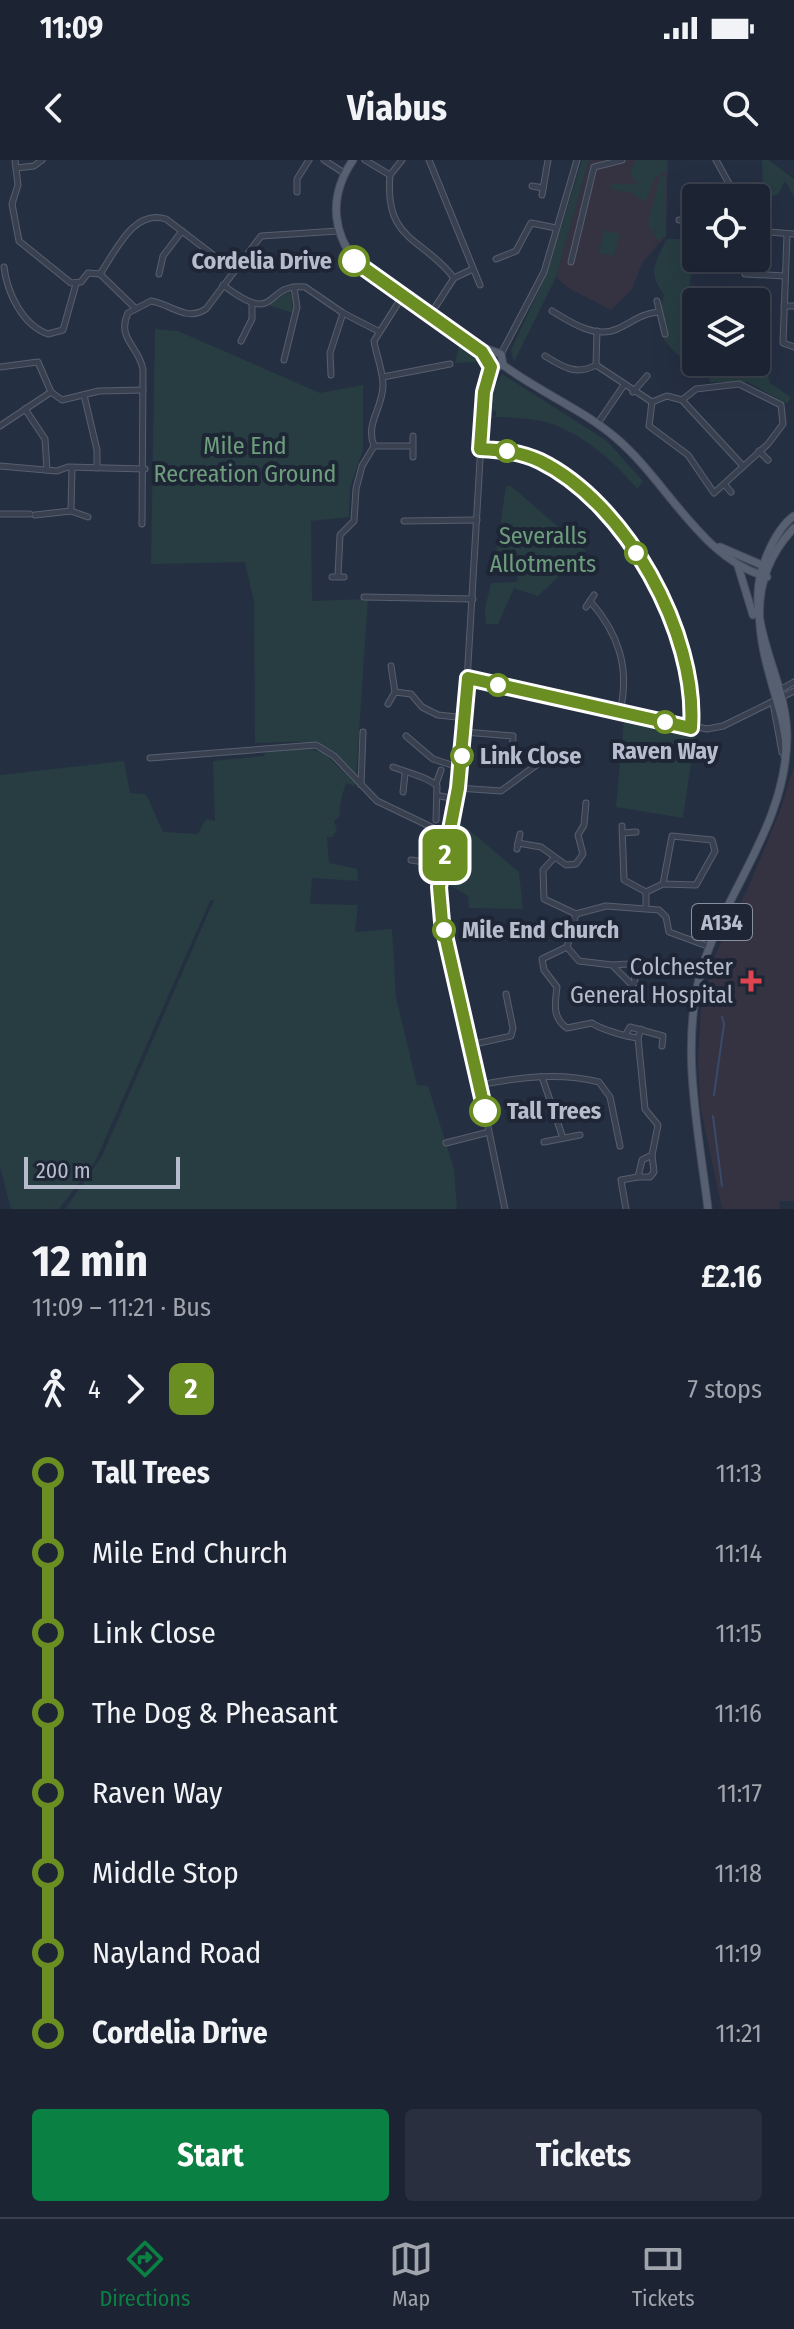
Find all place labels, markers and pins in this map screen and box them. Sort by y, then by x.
marker: Cordelia Drive [339,246,369,276]
place label: Cordelia Drive [192,247,332,275]
unlabelled marker [496,440,518,462]
unlabelled marker [625,542,647,564]
unlabelled marker [487,674,509,696]
marker: Raven Way [654,711,676,733]
place label: Raven Way [612,737,719,765]
place label: Link Close [480,742,581,770]
marker: Link Close [451,745,473,767]
place label: Mile End Church [462,916,619,944]
marker: Mile End Church [433,919,455,941]
place label: Colchester General Hospital [570,953,734,1009]
marker: Colchester General Hospital [740,970,762,992]
marker: Tall Trees [470,1096,500,1126]
place label: Tall Trees [507,1097,602,1125]

